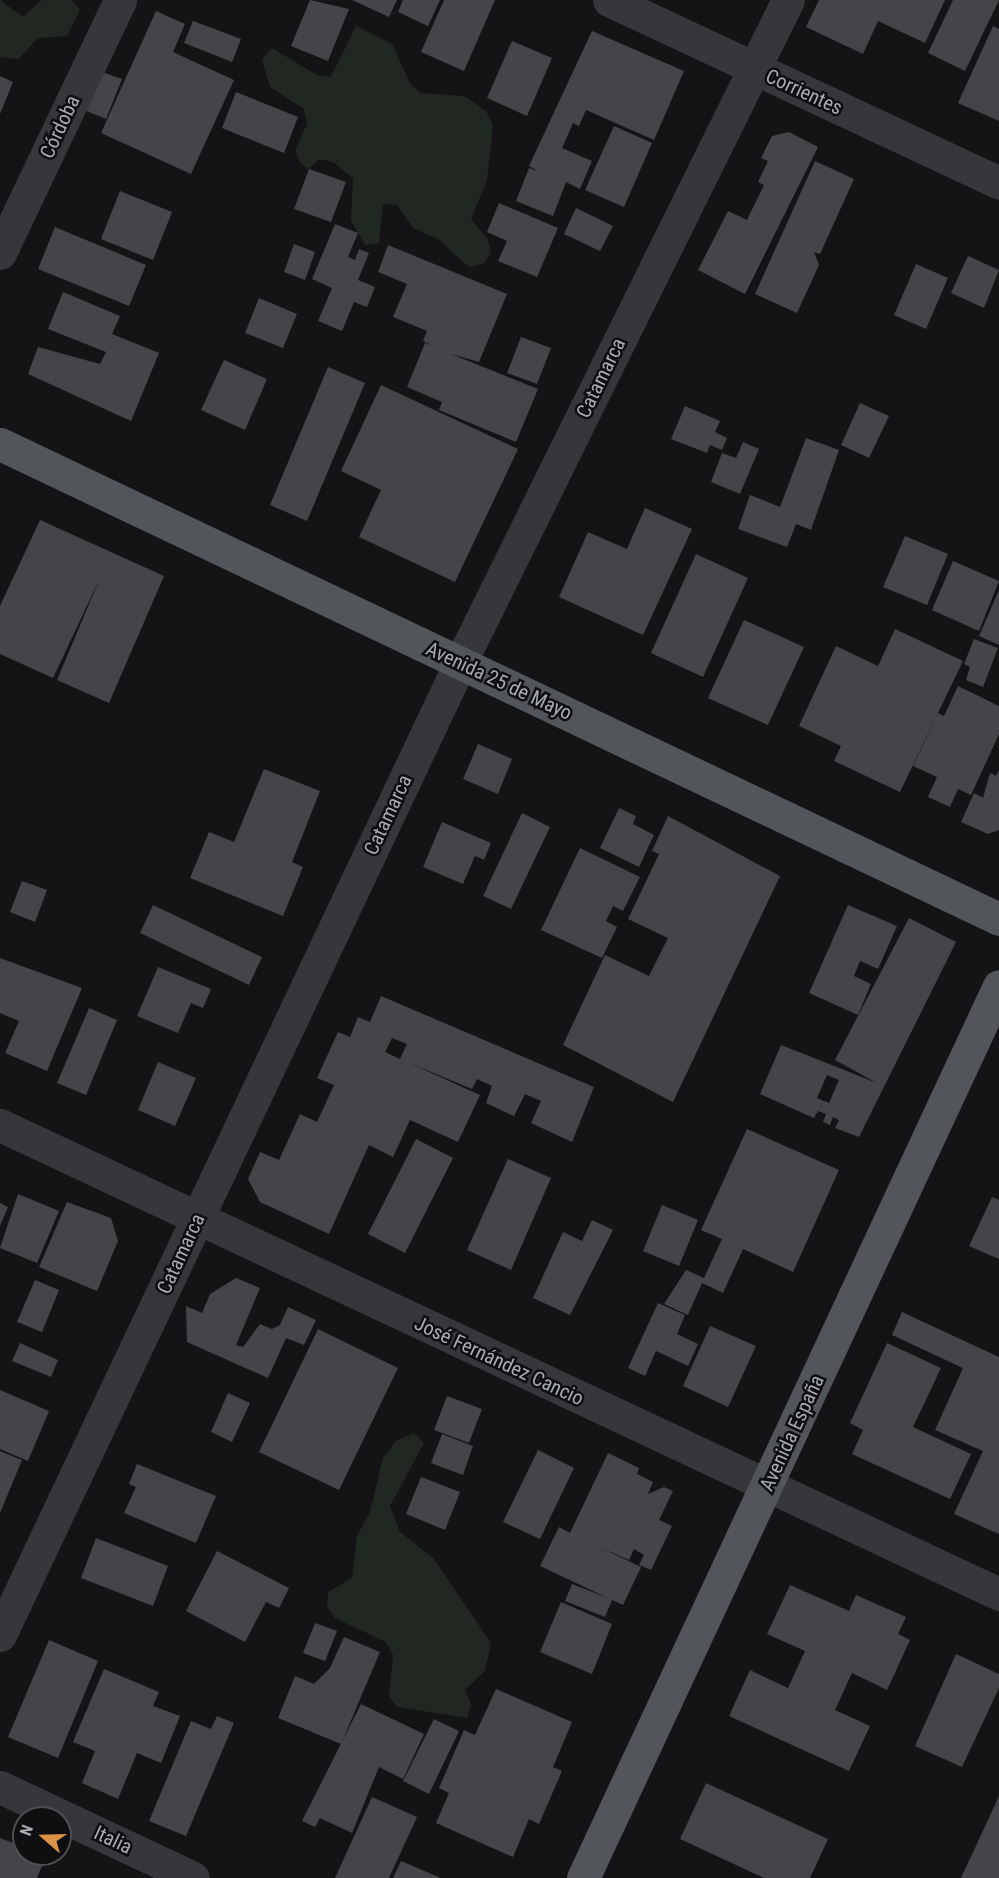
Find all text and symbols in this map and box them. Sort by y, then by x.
street label: Corrientes [762,64,846,120]
street label: Córdoba [35,92,85,162]
street label: Catamarca [571,334,631,422]
street label: Avenida 25 de Mayo [422,637,576,725]
street label: Catamarca [359,771,417,859]
street label: Catamarca [152,1210,210,1298]
street label: José Fernández Cancio [411,1311,587,1411]
street label: Avenida España [755,1371,829,1495]
north arrow [12,1806,72,1866]
street label: Italia [90,1821,136,1859]
text: N [16,1823,37,1838]

